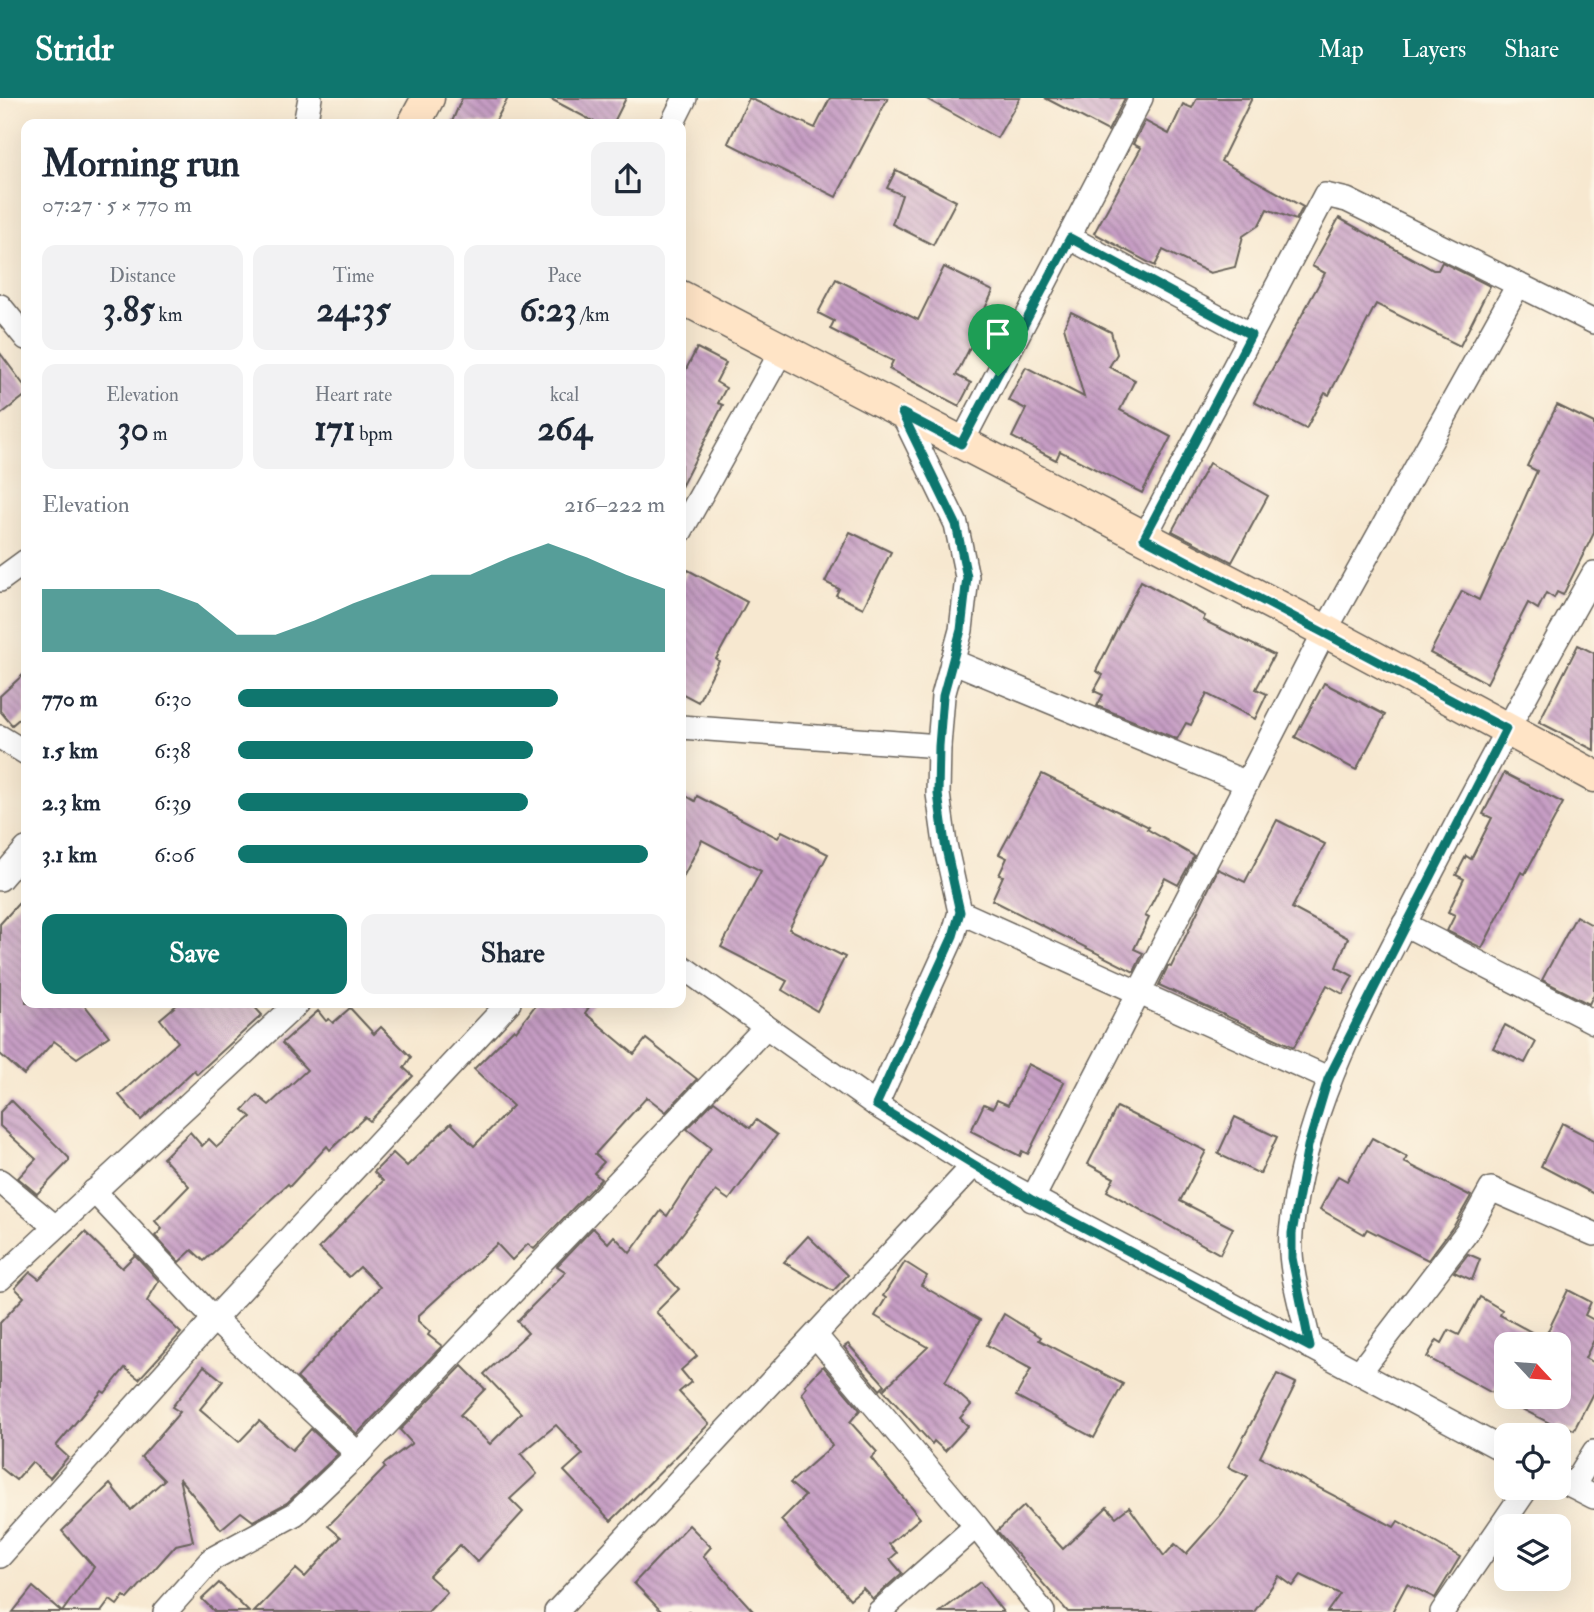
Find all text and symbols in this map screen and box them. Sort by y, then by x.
text: Stridr [35,29,114,70]
text: Map [1319,34,1364,65]
text: Layers [1402,34,1466,65]
text: Share [1504,34,1559,65]
text: Morning run [42,140,240,188]
button: share [591,142,665,216]
text: 07:27 · 5 × 770 m [42,190,192,219]
text: Distance [109,264,176,288]
text: Time [333,264,374,288]
text: Pace [547,264,582,288]
text: 3.85 [103,288,155,332]
text: 24:35 [316,288,391,332]
text: 6:23 [519,288,577,332]
text: km [155,303,182,327]
text: /km [577,303,610,327]
pin [968,304,1028,376]
icon: arrive [979,315,1017,353]
text: Elevation [106,383,179,407]
text: Heart rate [315,383,392,407]
text: kcal [550,383,579,407]
text: 30 [117,407,149,451]
text: 171 [314,407,355,451]
text: 264 [537,407,592,451]
text: m [149,422,168,446]
text: bpm [355,422,393,446]
text: Elevation [42,490,130,519]
text: 216–222 m [564,490,665,519]
text: 770 m [42,684,98,713]
text: 6:30 [154,684,192,713]
text: 1.5 km [42,736,98,765]
text: 6:38 [154,736,191,765]
text: 2.3 km [42,788,101,817]
text: 6:39 [154,788,192,817]
text: 3.1 km [42,840,97,869]
text: 6:06 [154,840,195,869]
button: Save [42,914,347,994]
button: Share [361,914,665,994]
north arrow [1494,1332,1572,1409]
map controls [1494,1332,1571,1591]
button: locate [1494,1423,1571,1500]
button: layers [1494,1514,1571,1591]

